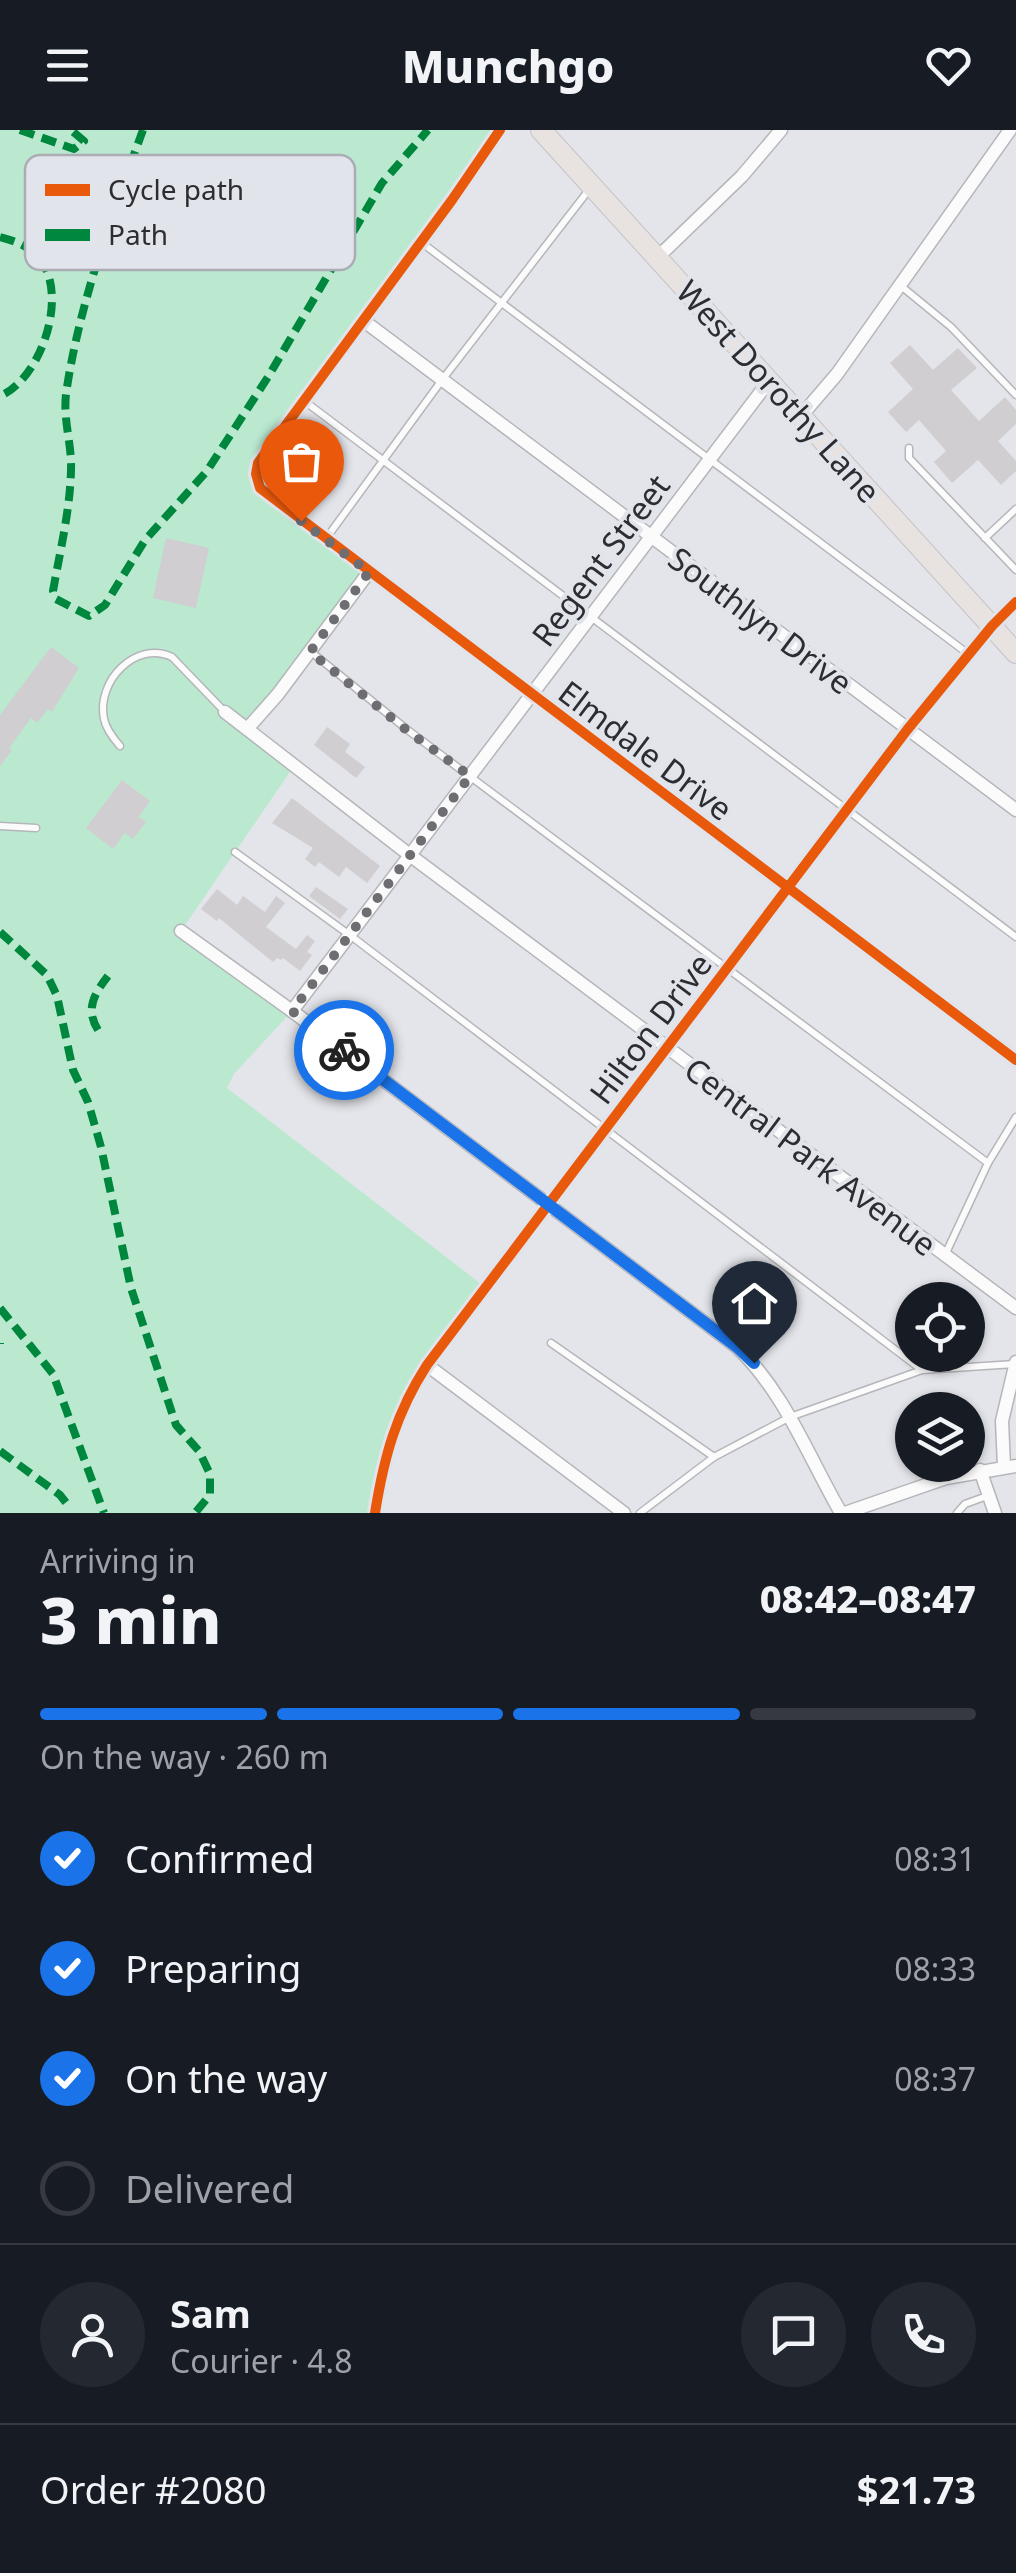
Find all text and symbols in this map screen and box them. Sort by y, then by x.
text: Munchgo [402,35,614,96]
icon: menu [40,38,95,93]
icon: heart [921,38,976,93]
legend [25,155,355,270]
text: Cycle path [108,170,244,208]
text: Path [108,215,168,253]
street label: West Dorothy Lane [667,271,891,511]
pin [259,419,344,522]
icon: bag [274,434,329,489]
street label: Regent Street [521,465,679,655]
street label: Southlyn Drive [660,537,862,703]
street label: Elmdale Drive [550,670,742,830]
street label: Hilton Drive [579,944,721,1112]
courier [294,1000,394,1100]
icon: bike [317,1023,372,1078]
street label: Central Park Avenue [676,1047,946,1265]
pin [712,1261,797,1364]
icon: home [727,1276,782,1331]
map controls [895,1282,985,1482]
button: locate [895,1282,985,1372]
button: layers [895,1392,985,1482]
text: Arriving in [40,1539,195,1582]
text: 08:42–08:47 [760,1572,976,1624]
text: 3 min [40,1575,222,1663]
text: On the way · 260 m [40,1735,329,1778]
icon: check [40,1831,95,1886]
text: Confirmed [125,1832,314,1884]
text: 08:31 [894,1837,976,1880]
icon: check [40,1941,95,1996]
text: Preparing [125,1942,301,1994]
text: 08:33 [894,1947,976,1990]
icon: check [40,2051,95,2106]
text: On the way [125,2052,327,2104]
text: 08:37 [894,2057,976,2100]
text: Delivered [125,2162,294,2214]
button: person [40,2282,145,2387]
button: chat [741,2282,846,2387]
button: phone [871,2282,976,2387]
text: Sam [170,2287,251,2339]
text: Courier · 4.8 [170,2339,353,2382]
text: Order #2080 [40,2463,266,2515]
text: $21.73 [857,2463,976,2515]

